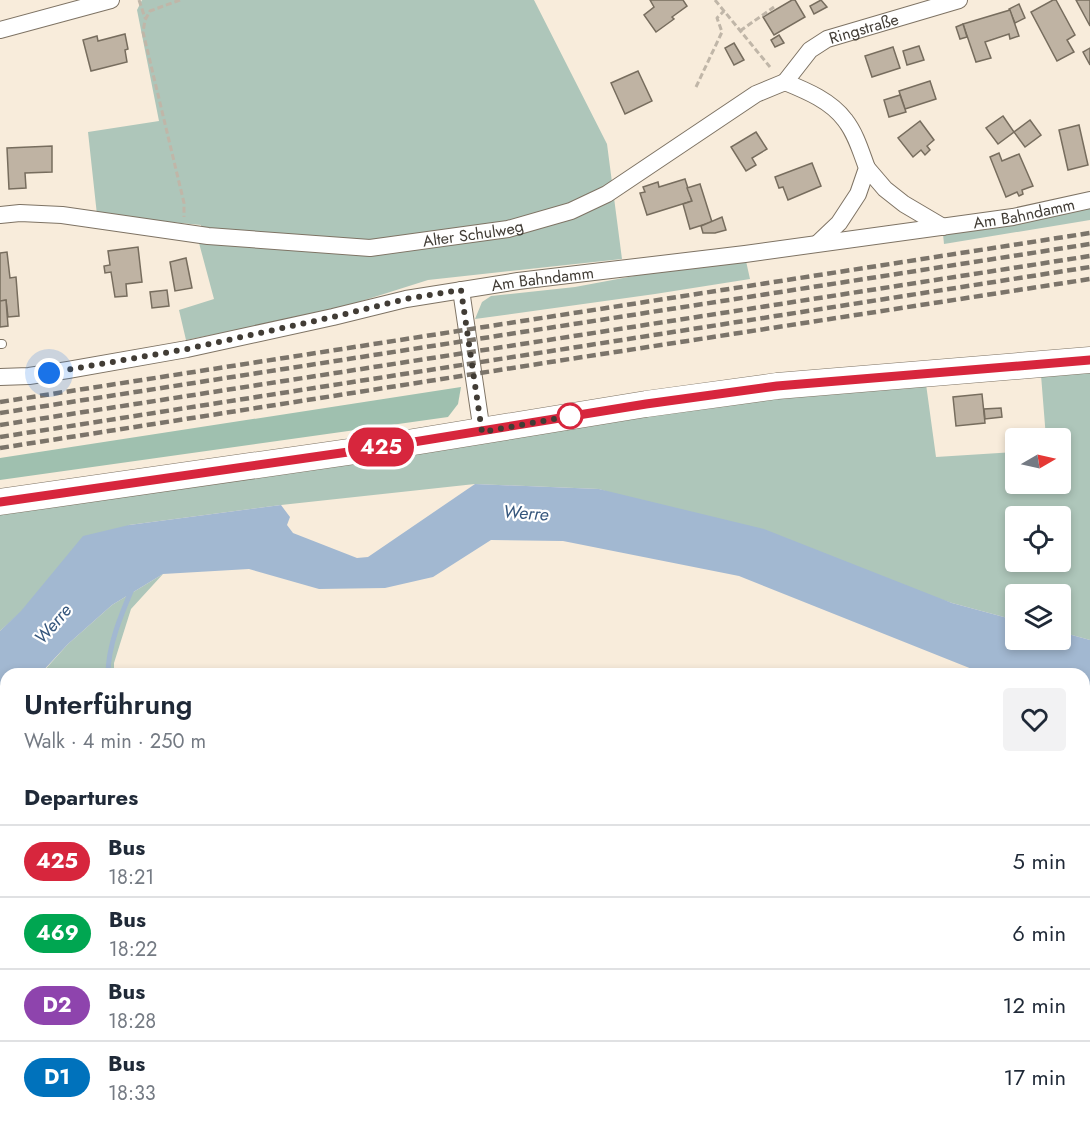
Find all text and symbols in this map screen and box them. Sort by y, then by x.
street label: Ringstraße [826,7,901,49]
street label: Am Bahndamm [972,192,1077,234]
street label: Alter Schulweg [421,214,526,252]
street label: Am Bahndamm [490,261,595,297]
your location [34,358,64,388]
unlabelled marker [557,403,583,429]
line badge: 425 [346,428,416,466]
north arrow [1005,428,1071,494]
map controls [1005,428,1071,650]
text: 425 [360,432,402,462]
water label: Werre [502,498,550,528]
button: locate [1005,506,1071,572]
button: layers [1005,584,1071,650]
water label: Werre [28,598,78,650]
text: Unterführung [24,684,193,725]
button: heart [1003,688,1066,751]
text: Walk · 4 min · 250 m [24,727,206,756]
text: Departures [24,781,138,813]
text: Bus [108,831,145,863]
text: 5 min [1013,845,1066,877]
text: 425 [36,846,78,876]
text: 18:21 [108,863,154,892]
text: Bus [109,903,146,935]
text: 6 min [1012,917,1066,949]
text: 469 [36,918,79,948]
text: 18:22 [109,935,157,964]
text: Bus [108,975,145,1007]
text: 12 min [1003,989,1066,1021]
text: D2 [42,990,72,1020]
text: 18:28 [108,1007,156,1036]
text: Bus [108,1047,145,1079]
text: 17 min [1004,1061,1066,1093]
text: D1 [44,1062,70,1092]
text: 18:33 [108,1079,156,1108]

